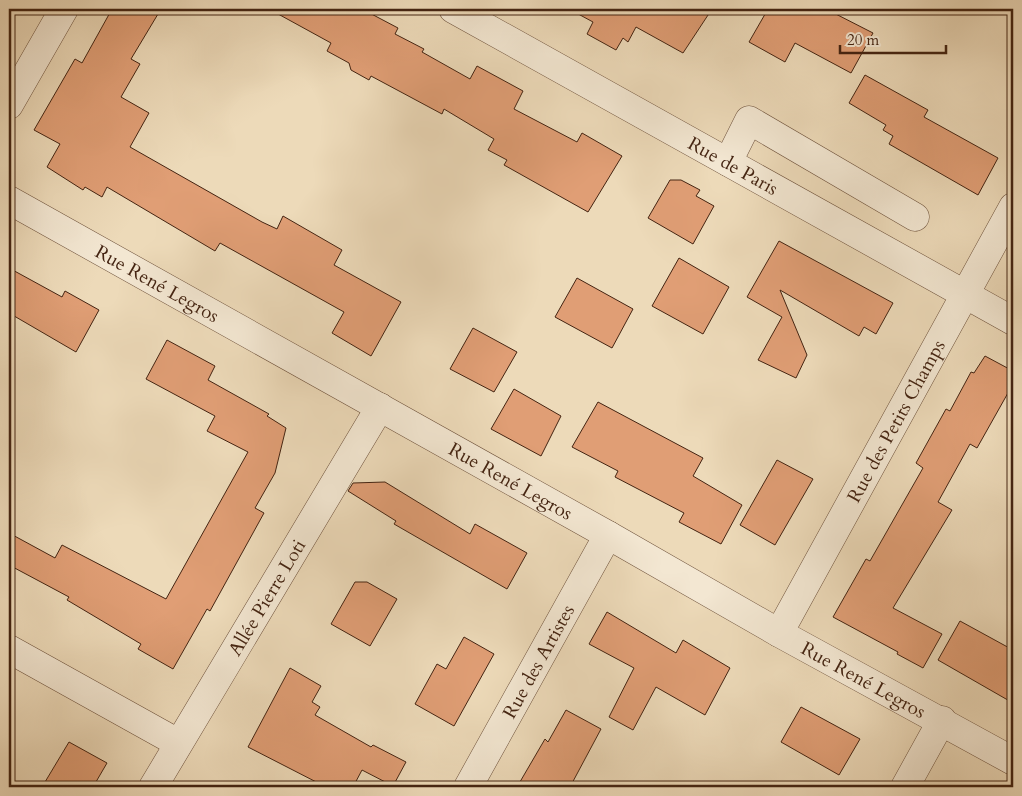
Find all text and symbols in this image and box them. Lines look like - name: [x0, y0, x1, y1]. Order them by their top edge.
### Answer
- scale bar: [840, 22, 946, 54]
- text: 20 m: [847, 30, 879, 50]
- street label: Rue de Paris: [683, 131, 783, 202]
- street label: Rue René Legros: [90, 239, 223, 329]
- street label: Rue des Petits Champs: [841, 335, 952, 507]
- street label: Rue René Legros: [444, 436, 577, 527]
- street label: Allée Pierre Loti: [222, 535, 312, 661]
- street label: Rue des Artistes: [497, 600, 581, 723]
- street label: Rue René Legros: [796, 636, 930, 725]

